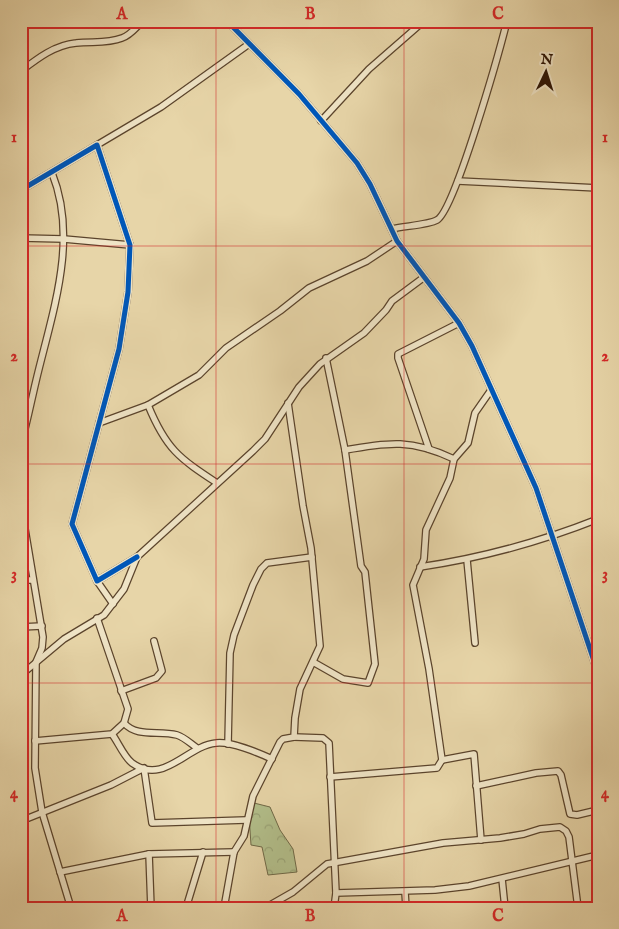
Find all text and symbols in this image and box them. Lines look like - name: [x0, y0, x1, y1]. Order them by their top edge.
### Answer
- text: A: [116, 5, 129, 25]
- text: B: [305, 5, 316, 25]
- text: C: [492, 5, 504, 25]
- north arrow: [522, 48, 572, 98]
- text: N: [539, 51, 554, 69]
- text: 1: [11, 128, 17, 148]
- text: 1: [602, 128, 608, 148]
- text: 2: [10, 347, 18, 367]
- text: 2: [601, 347, 609, 367]
- text: 3: [11, 565, 17, 585]
- text: 3: [602, 565, 608, 585]
- text: 4: [10, 784, 19, 804]
- text: 4: [601, 784, 610, 804]
- text: A: [116, 907, 129, 927]
- text: B: [305, 907, 316, 927]
- text: C: [492, 907, 504, 927]

